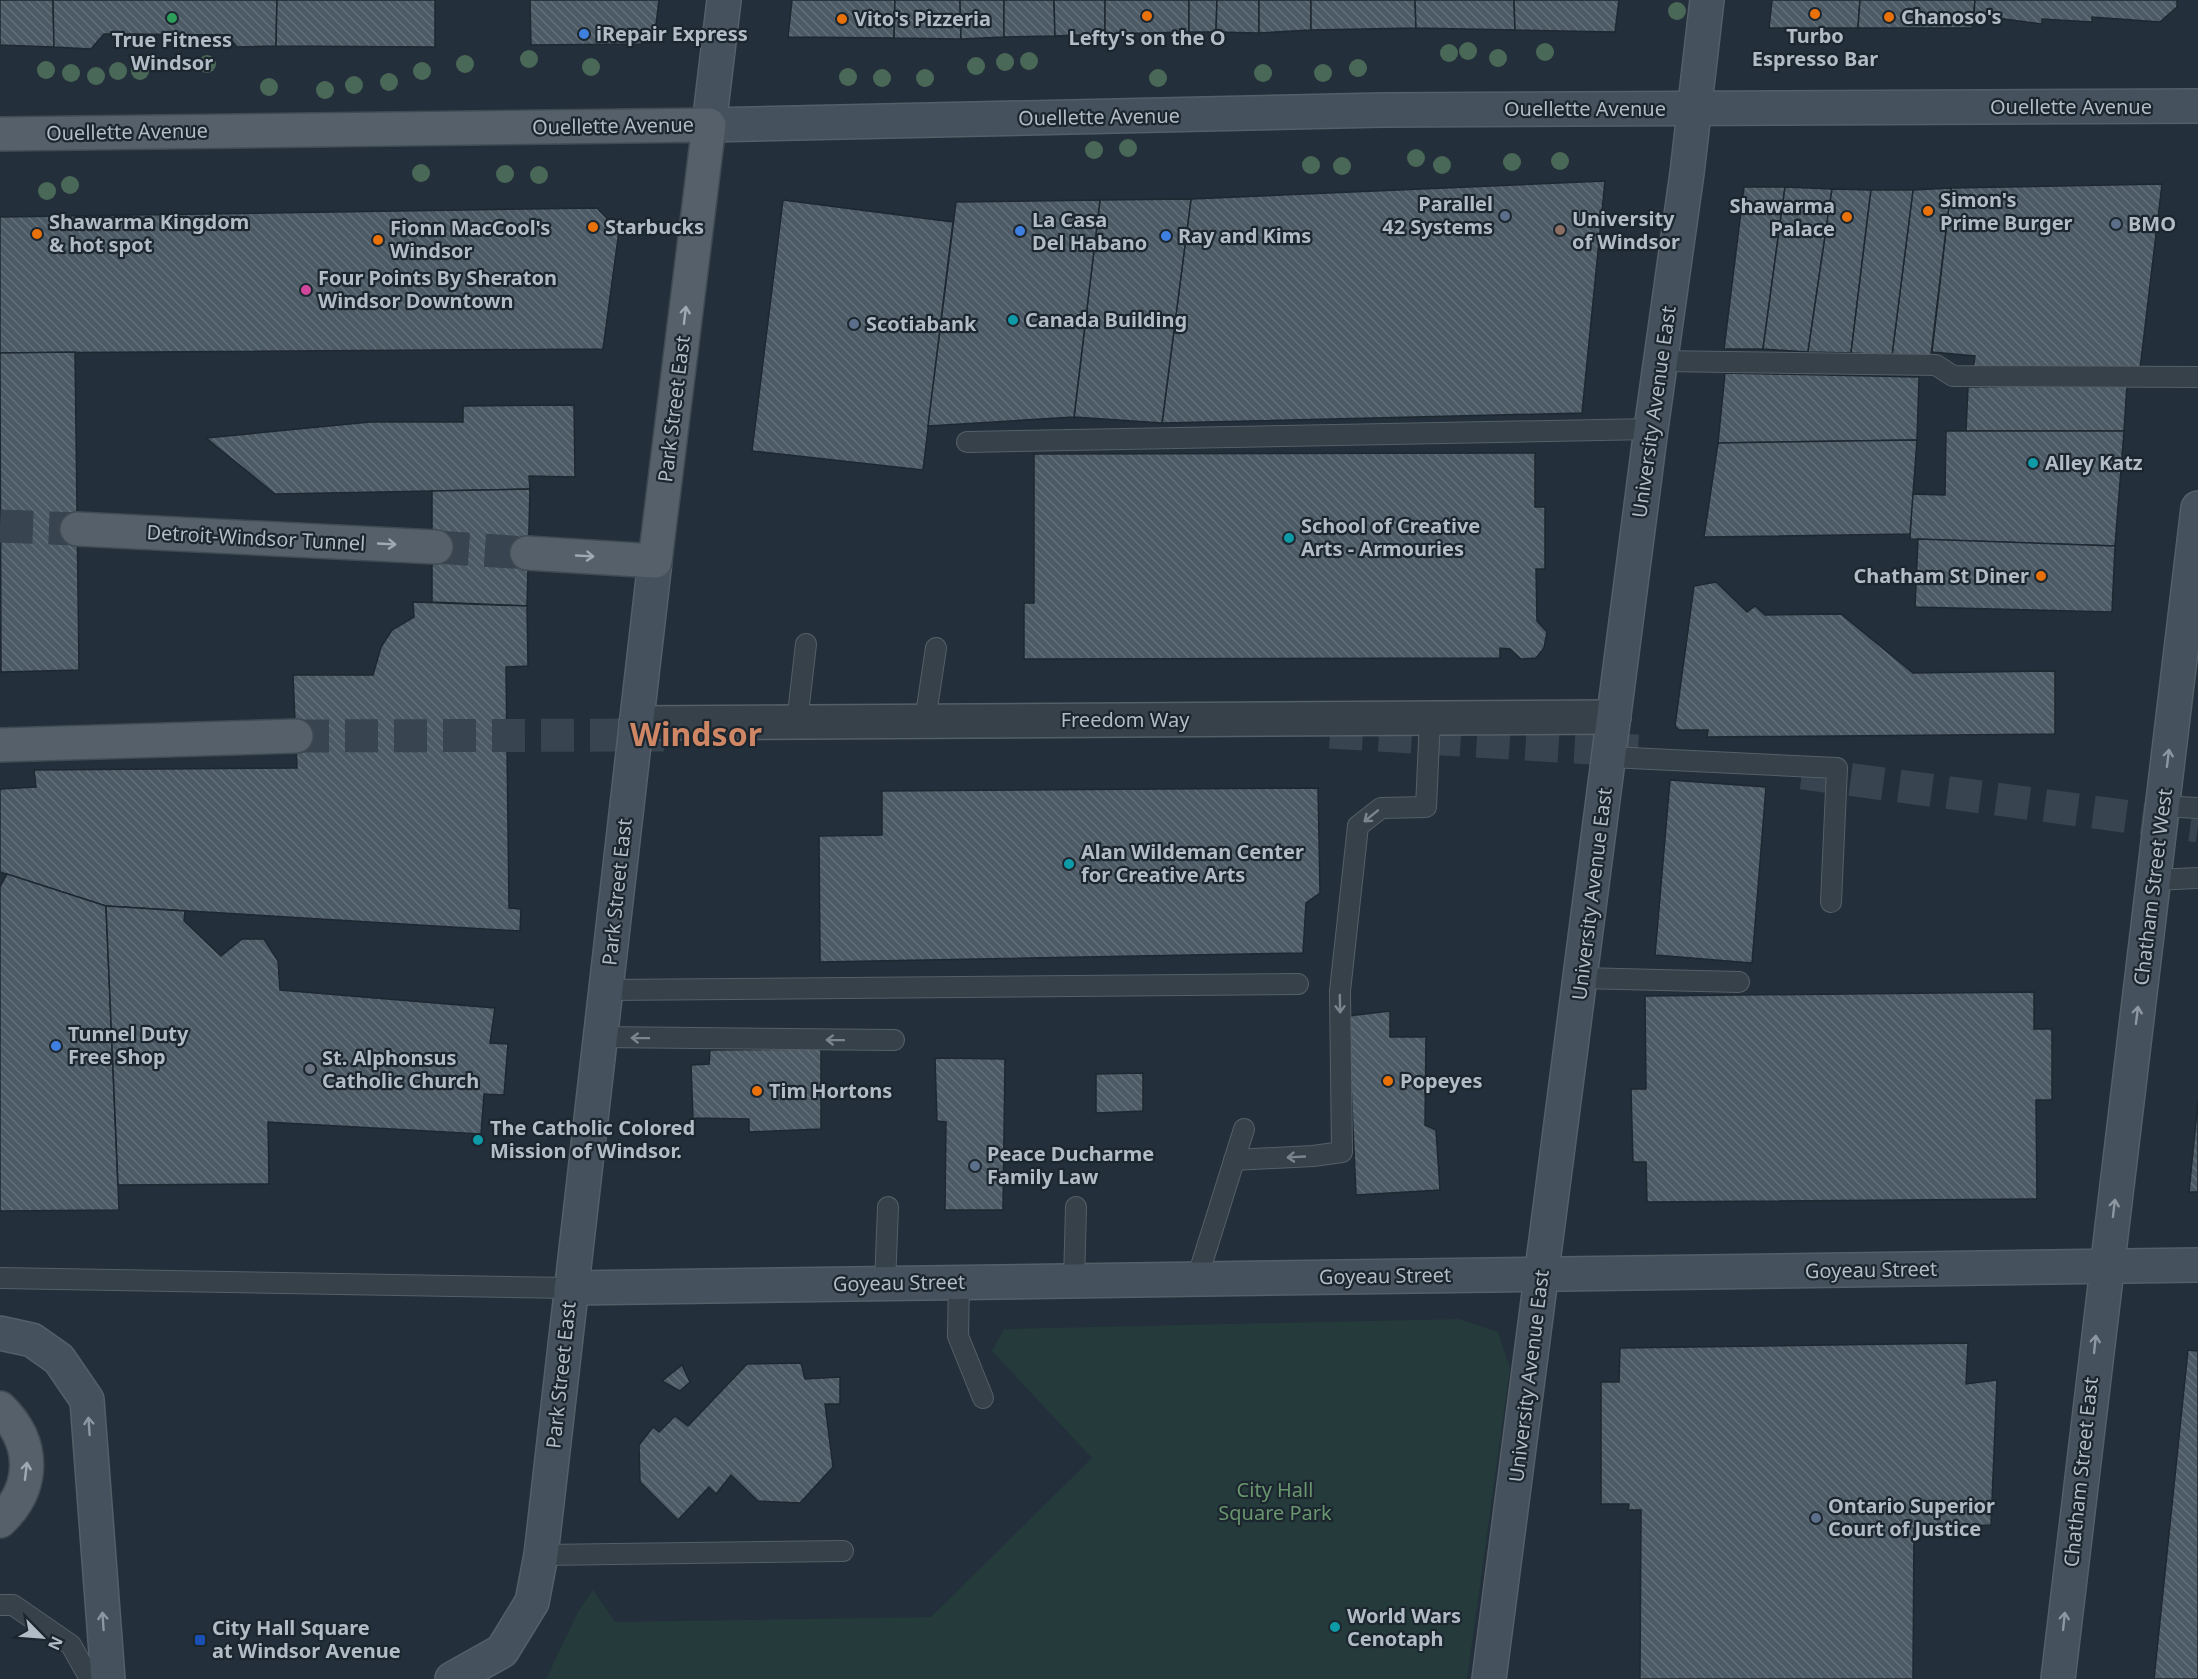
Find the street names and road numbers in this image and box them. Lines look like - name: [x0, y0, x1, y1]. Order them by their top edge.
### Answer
- street label: Ouellette Avenue: [1990, 93, 2152, 120]
- street label: Ouellette Avenue: [1504, 95, 1666, 122]
- street label: Ouellette Avenue: [1018, 102, 1180, 131]
- street label: Ouellette Avenue: [532, 111, 694, 140]
- street label: Ouellette Avenue: [46, 117, 208, 146]
- street label: University Avenue East: [1625, 304, 1682, 520]
- street label: Park Street East: [651, 334, 696, 484]
- street label: Detroit-Windsor Tunnel: [146, 518, 366, 557]
- street label: Freedom Way: [1061, 706, 1190, 733]
- street label: University Avenue East: [1565, 786, 1618, 1002]
- street label: Chatham Street West: [2127, 787, 2178, 987]
- street label: Park Street East: [595, 817, 638, 967]
- street label: Goyeau Street: [1805, 1255, 1937, 1284]
- street label: Goyeau Street: [1319, 1261, 1451, 1290]
- street label: Goyeau Street: [833, 1268, 965, 1297]
- street label: University Avenue East: [1502, 1268, 1555, 1484]
- street label: Park Street East: [539, 1300, 582, 1450]
- street label: Chatham Street East: [2057, 1376, 2104, 1568]

